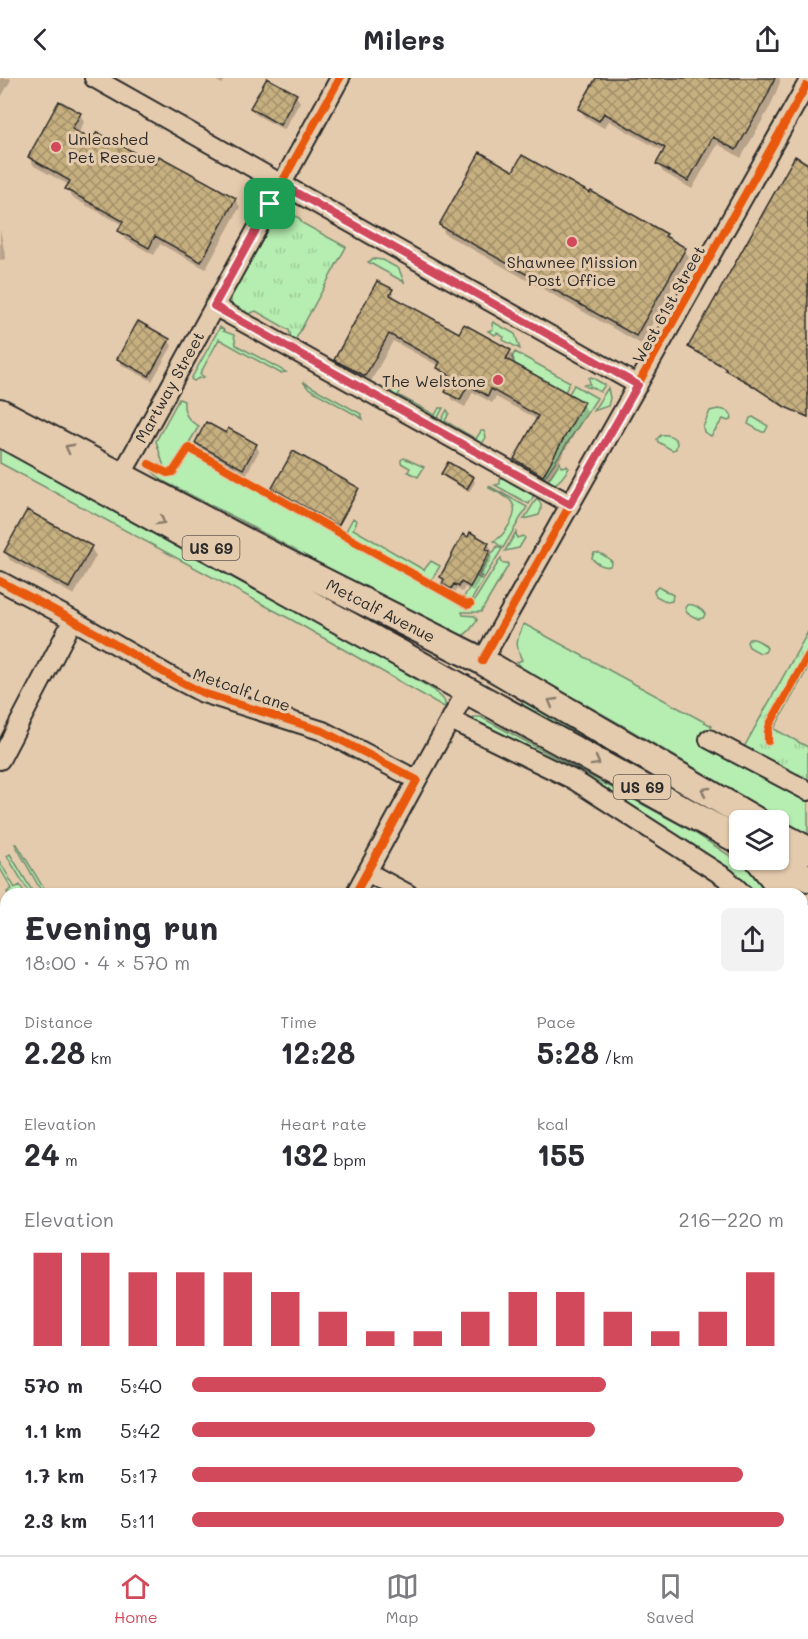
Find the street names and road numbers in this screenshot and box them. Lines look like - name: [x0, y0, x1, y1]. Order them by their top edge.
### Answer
- street label: West 61st Street: [627, 241, 709, 367]
- street label: Martway Street: [130, 327, 208, 447]
- road number: US 69: [182, 536, 240, 560]
- street label: Metcalf Avenue: [323, 573, 439, 647]
- street label: Metcalf Lane: [191, 663, 293, 715]
- road number: US 69: [614, 775, 670, 799]

